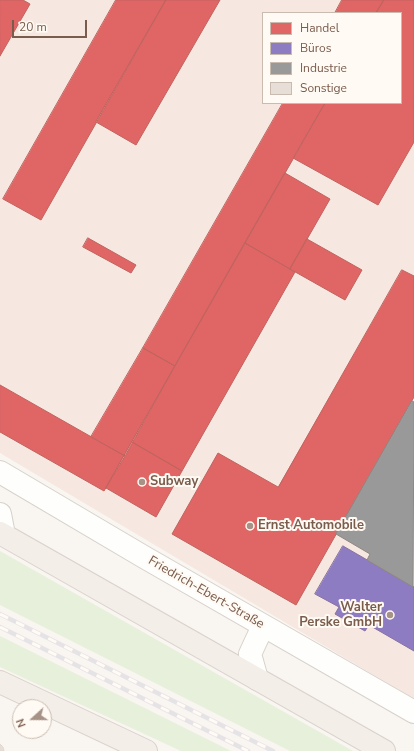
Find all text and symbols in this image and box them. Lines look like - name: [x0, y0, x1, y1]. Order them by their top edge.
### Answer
- scale bar: [14, 12, 89, 38]
- legend: [262, 12, 402, 104]
- text: 20 m: [19, 19, 47, 35]
- text: Handel: [300, 20, 339, 36]
- text: Büros: [300, 40, 332, 56]
- text: Industrie: [300, 60, 347, 76]
- text: Sonstige: [300, 80, 347, 96]
- place label: Subway: [150, 474, 198, 490]
- marker: Subway: [137, 477, 147, 487]
- place label: Ernst Automobile: [258, 518, 364, 534]
- marker: Ernst Automobile: [245, 521, 255, 531]
- street label: Friedrich-Ebert-Straße: [145, 553, 267, 633]
- place label: Walter Perske GmbH: [299, 600, 382, 631]
- marker: Walter Perske GmbH: [385, 610, 395, 620]
- north arrow: [12, 699, 52, 739]
- text: N: [13, 717, 30, 730]

